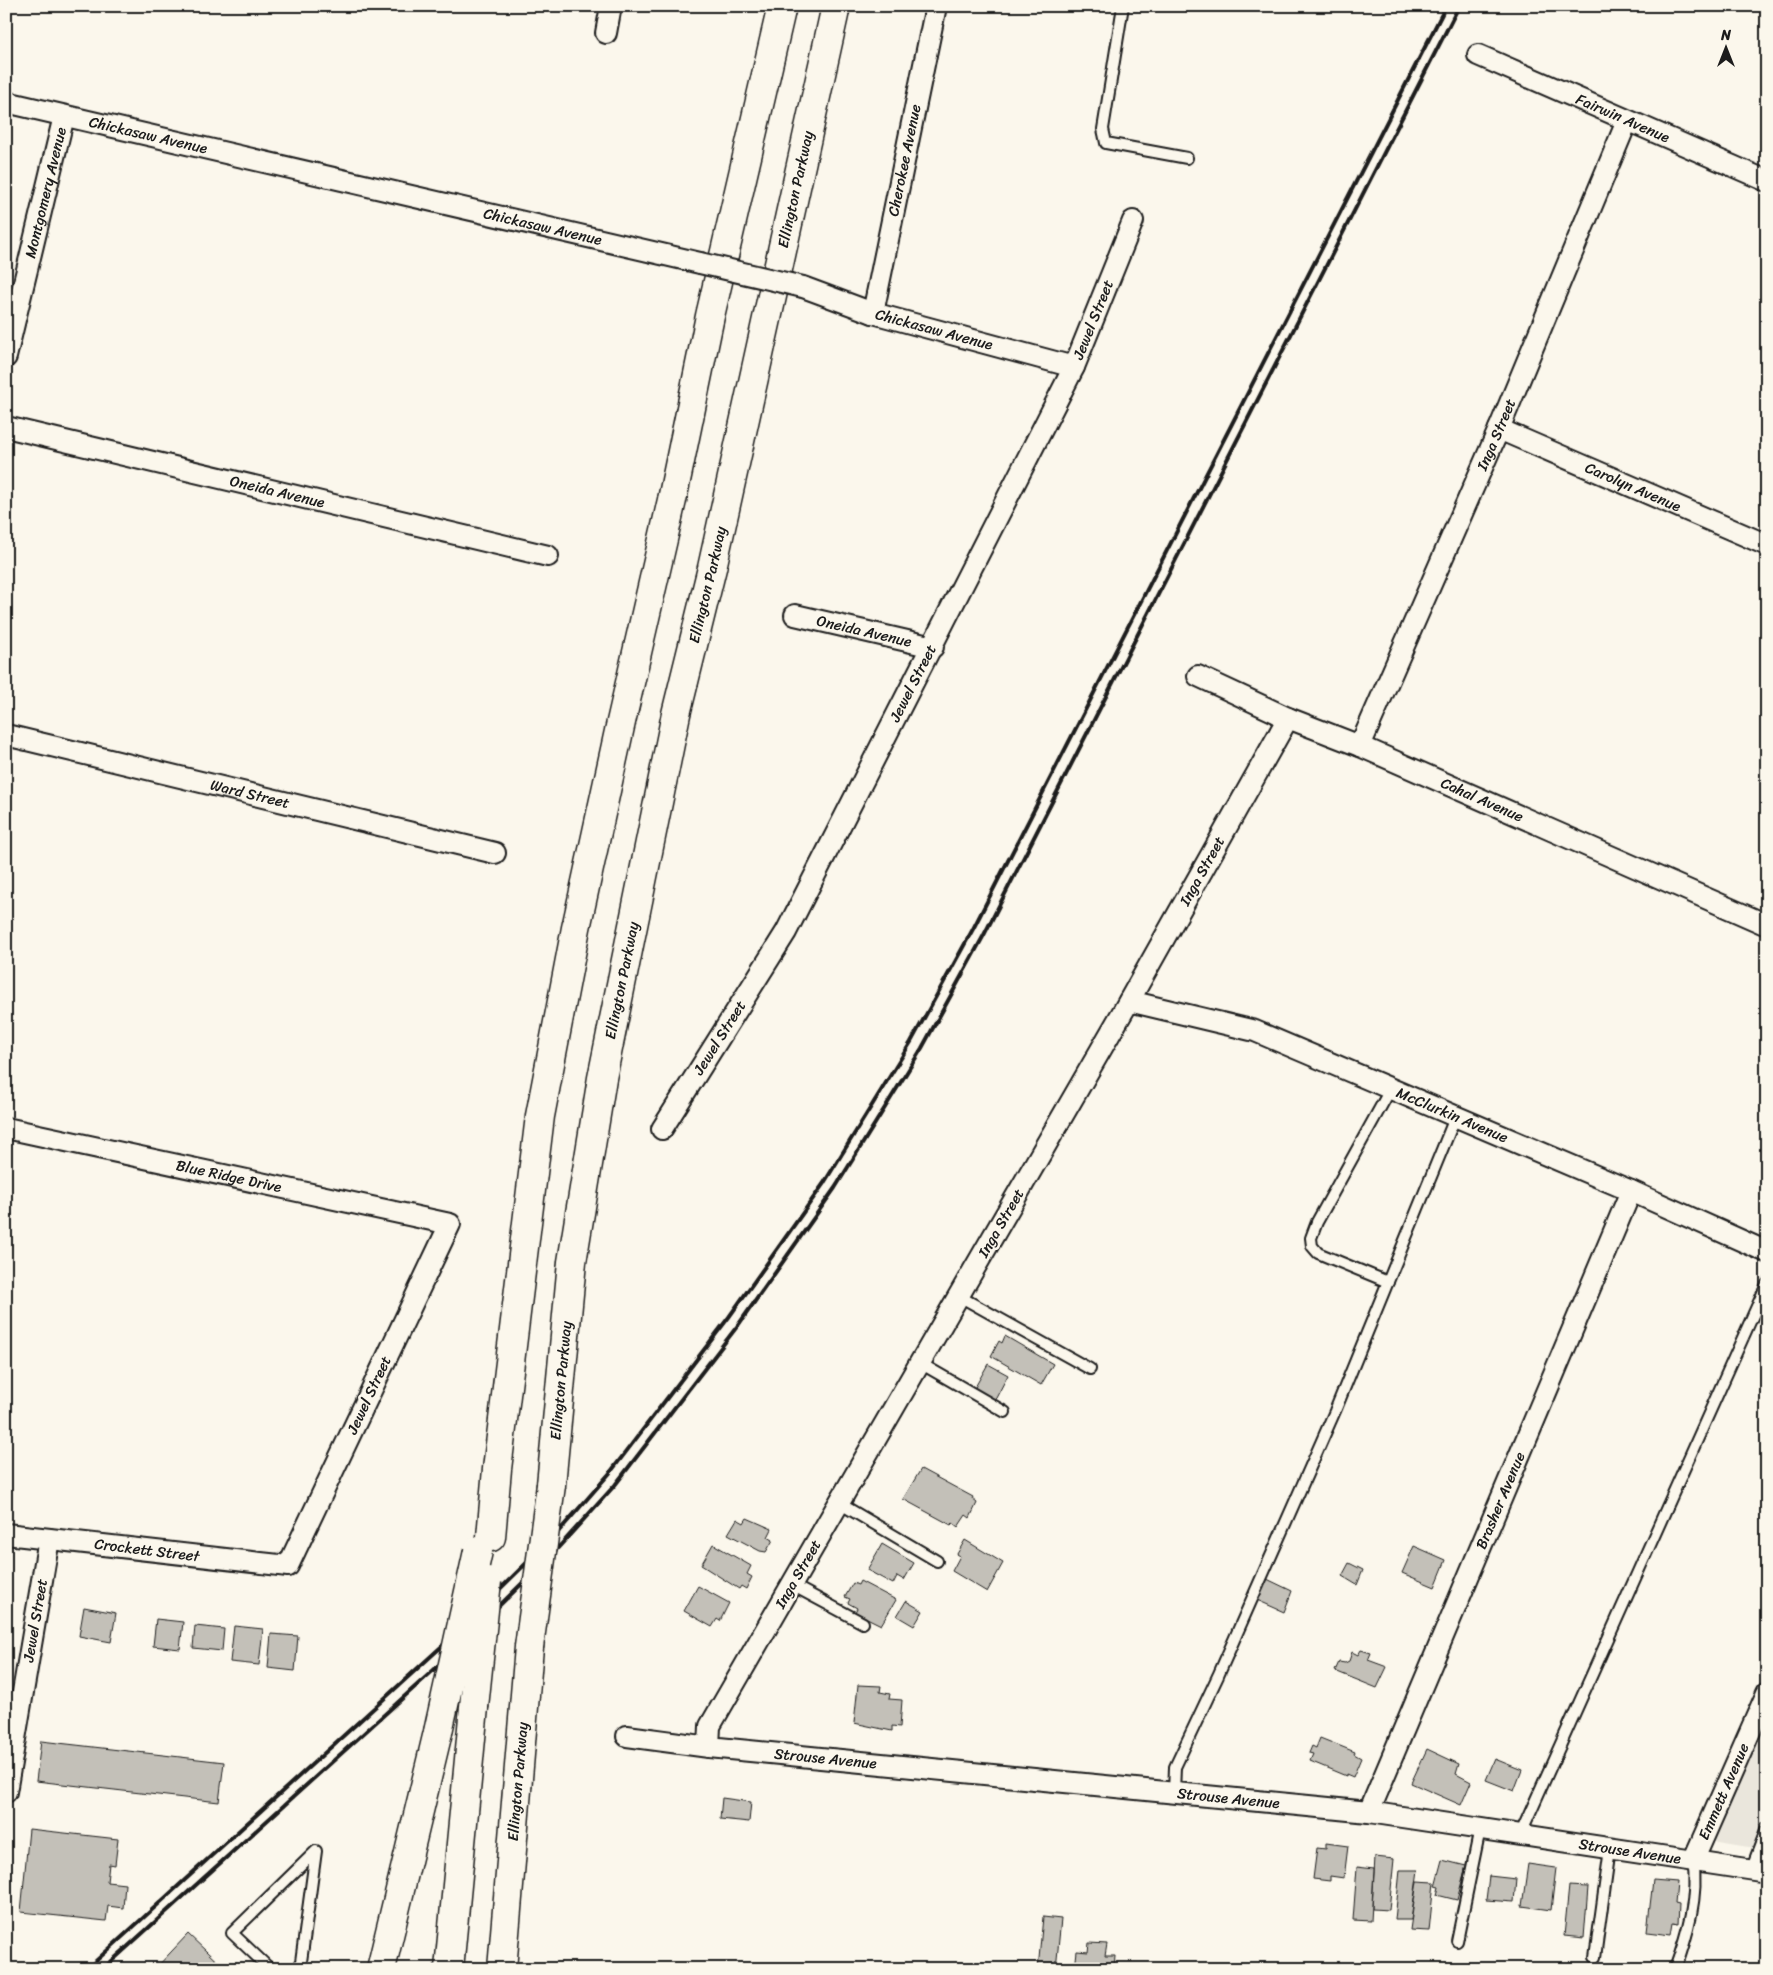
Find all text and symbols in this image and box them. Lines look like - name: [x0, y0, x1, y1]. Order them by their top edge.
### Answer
- north arrow: [1700, 22, 1750, 72]
- text: N: [1720, 23, 1731, 48]
- street label: Fairwin Avenue: [1572, 86, 1674, 150]
- street label: Cherokee Avenue: [880, 101, 929, 219]
- street label: Chickasaw Avenue: [86, 109, 210, 161]
- street label: Montgomery Avenue: [17, 124, 74, 261]
- street label: Ellington Parkway: [770, 128, 821, 250]
- street label: Chickasaw Avenue: [481, 200, 605, 253]
- street label: Jewel Street: [1065, 275, 1121, 364]
- street label: Chickasaw Avenue: [872, 301, 996, 358]
- street label: Inga Street: [1469, 394, 1523, 476]
- street label: Carolyn Avenue: [1581, 455, 1685, 519]
- street label: Oneida Avenue: [227, 468, 328, 515]
- street label: Ellington Parkway: [681, 523, 734, 646]
- street label: Oneida Avenue: [814, 607, 914, 655]
- street label: Jewel Street: [882, 639, 944, 728]
- street label: Cahal Avenue: [1436, 770, 1528, 830]
- street label: Ward Street: [208, 772, 293, 816]
- street label: Inga Street: [1172, 831, 1232, 911]
- street label: Ellington Parkway: [597, 919, 647, 1042]
- street label: Jewel Street: [686, 995, 753, 1081]
- street label: McClurkin Avenue: [1392, 1080, 1513, 1150]
- street label: Blue Ridge Drive: [174, 1152, 284, 1200]
- street label: Inga Street: [970, 1183, 1032, 1263]
- street label: Ellington Parkway: [542, 1320, 579, 1441]
- street label: Jewel Street: [339, 1351, 399, 1440]
- street label: Brasher Avenue: [1468, 1447, 1533, 1553]
- street label: Crockett Street: [93, 1531, 202, 1569]
- street label: Inga Street: [767, 1534, 829, 1614]
- street label: Jewel Street: [15, 1576, 55, 1665]
- street label: Ellington Parkway: [500, 1721, 536, 1842]
- street label: Emmett Avenue: [1691, 1738, 1757, 1844]
- street label: Strouse Avenue: [773, 1740, 878, 1776]
- street label: Strouse Avenue: [1176, 1780, 1281, 1816]
- street label: Strouse Avenue: [1577, 1831, 1683, 1872]

